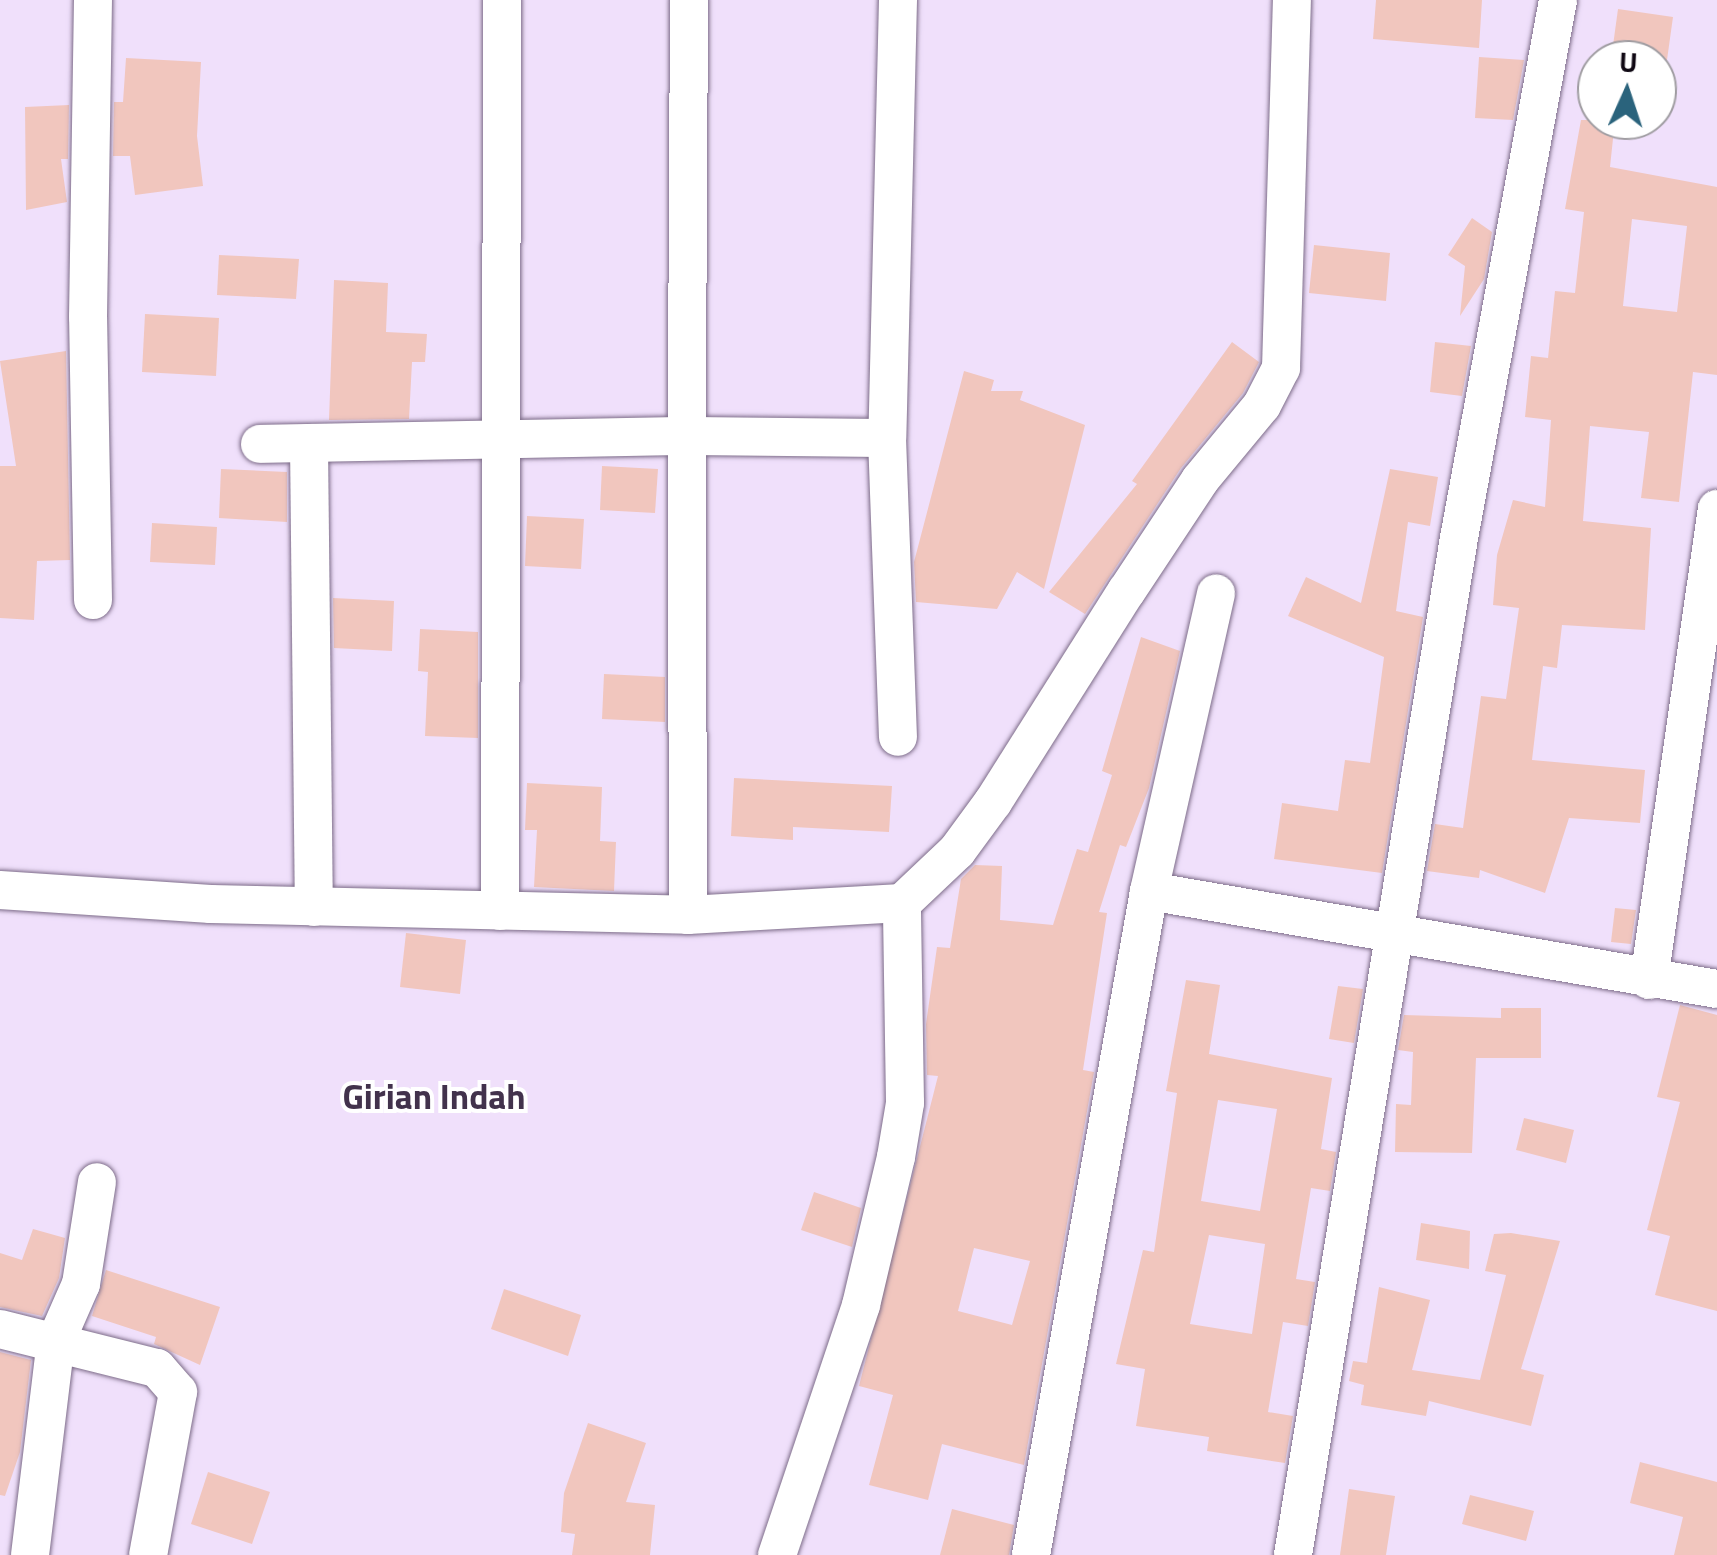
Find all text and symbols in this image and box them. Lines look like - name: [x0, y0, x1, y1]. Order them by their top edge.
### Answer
- north arrow: [1577, 40, 1677, 140]
- text: U: [1618, 40, 1639, 83]
- district label: Girian Indah: [342, 1075, 526, 1117]

